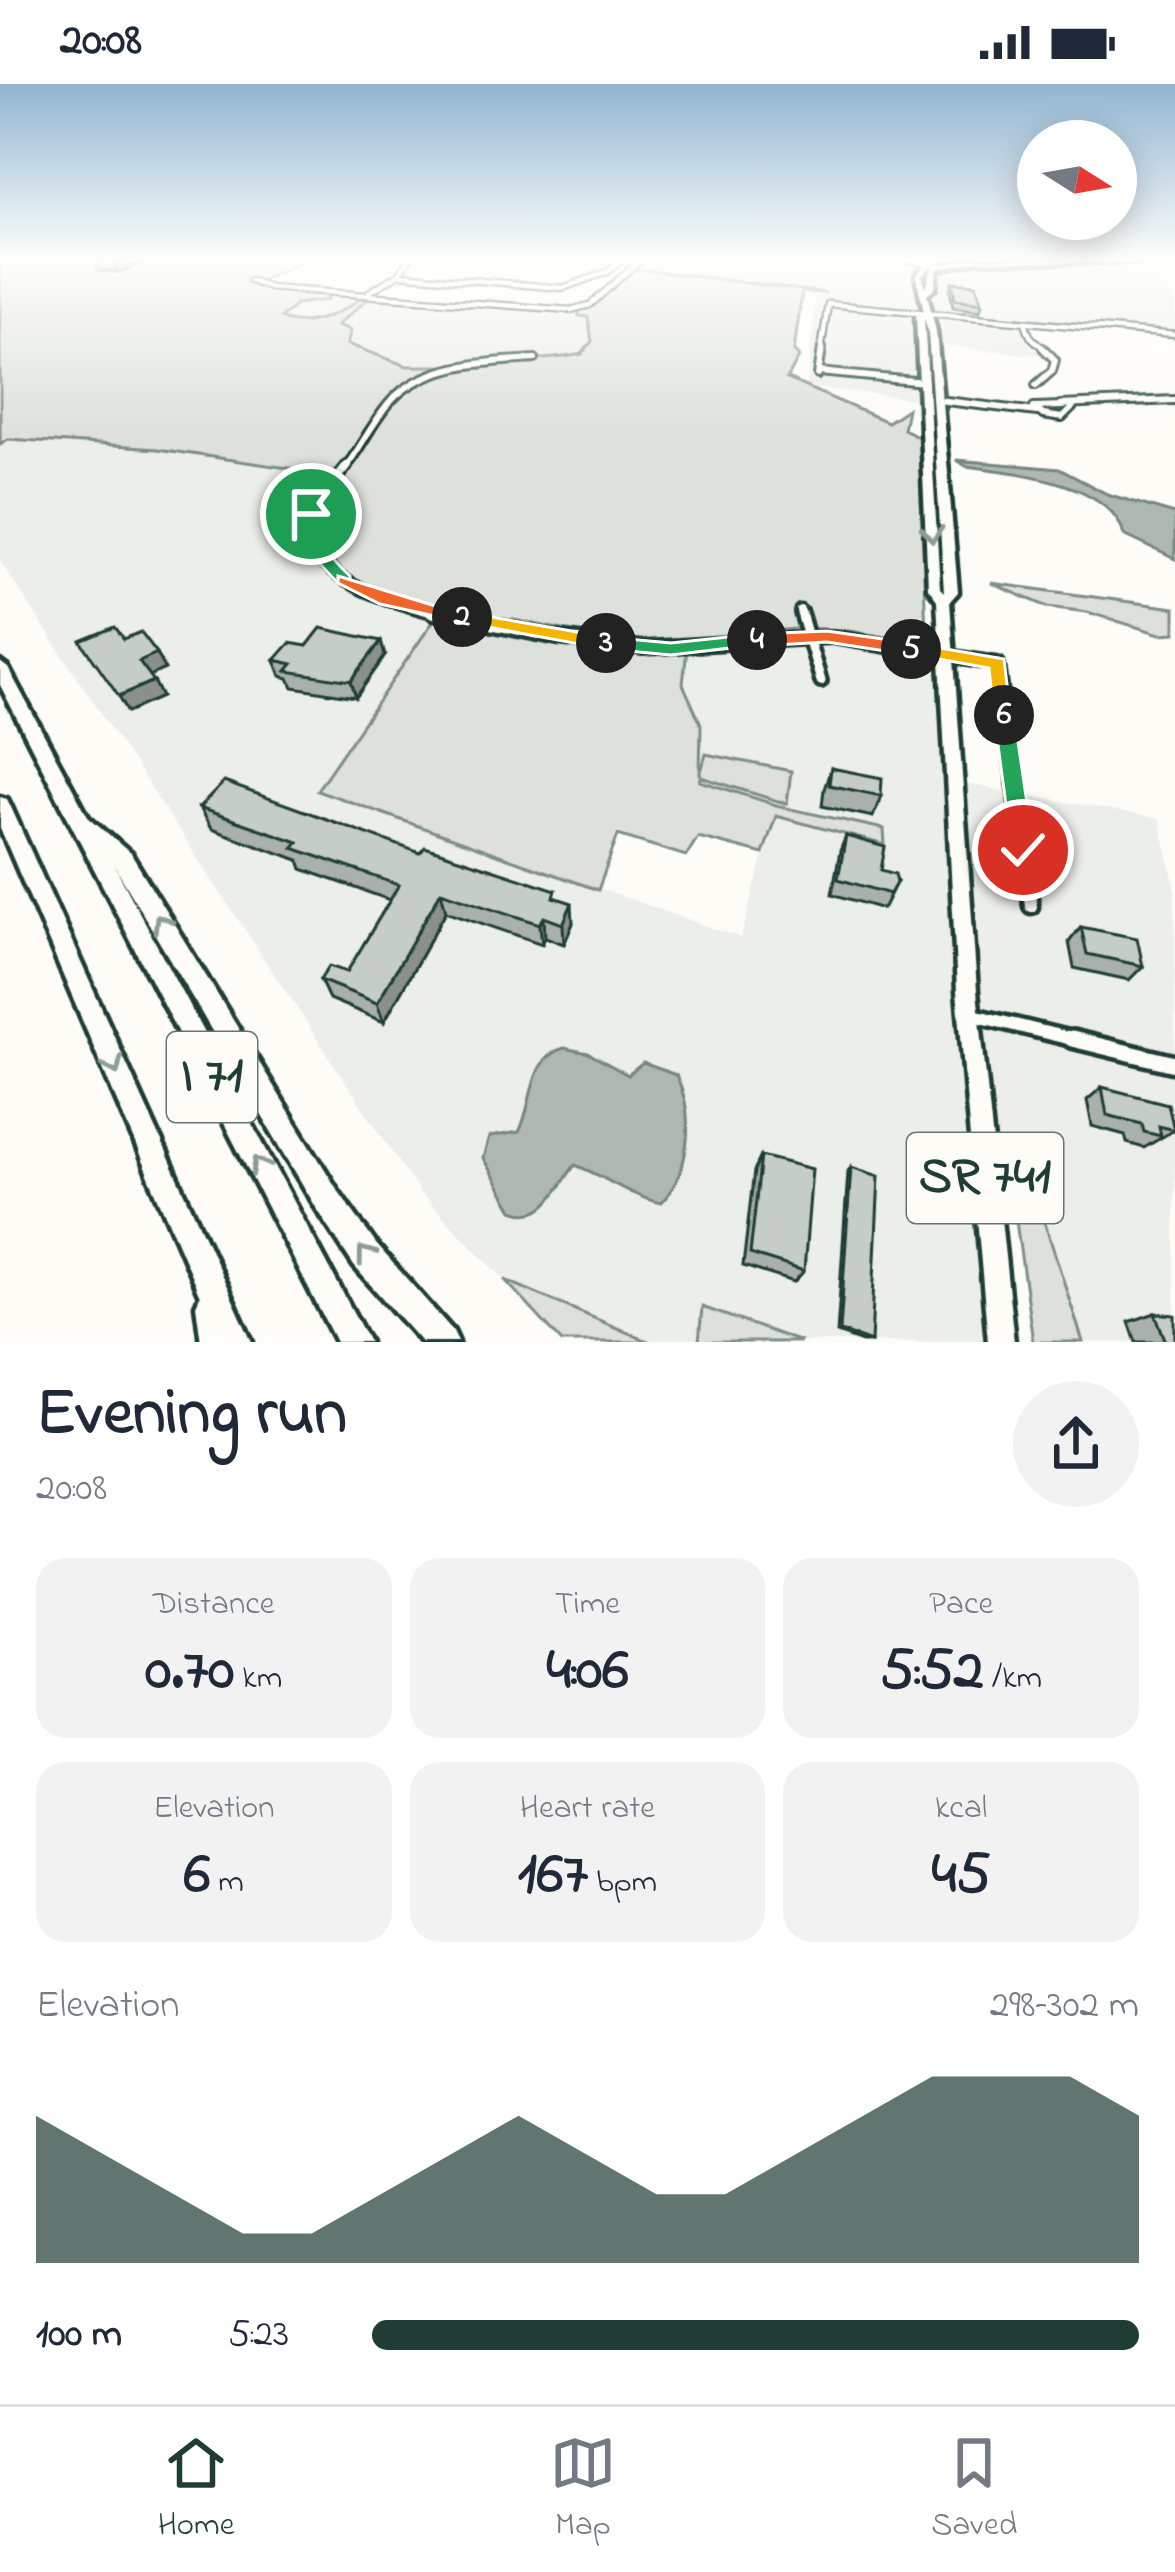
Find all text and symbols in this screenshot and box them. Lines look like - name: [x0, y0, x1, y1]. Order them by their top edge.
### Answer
- text: 20:08: [60, 9, 142, 75]
- north arrow: [1017, 120, 1137, 240]
- map controls: [1017, 120, 1137, 240]
- pin: [260, 463, 362, 565]
- icon: arrive: [278, 481, 344, 547]
- one-way arrow: [919, 525, 945, 544]
- pin: 2: [432, 587, 492, 647]
- text: 2: [454, 593, 470, 641]
- pin: 4: [727, 610, 787, 670]
- pin: 3: [576, 613, 636, 673]
- text: 4: [750, 616, 764, 664]
- text: 3: [599, 619, 613, 667]
- pin: 5: [881, 619, 941, 679]
- text: 5: [902, 625, 920, 673]
- pin: 6: [974, 685, 1034, 745]
- text: 6: [997, 691, 1011, 739]
- pin: [972, 799, 1074, 901]
- icon: check: [990, 817, 1056, 883]
- one-way arrow: [153, 913, 175, 935]
- road number: I 71: [167, 1032, 257, 1122]
- one-way arrow: [100, 1053, 124, 1075]
- road number: SR 741: [907, 1133, 1063, 1223]
- one-way arrow: [250, 1156, 273, 1177]
- one-way arrow: [358, 1245, 380, 1267]
- text: Evening run: [36, 1368, 347, 1464]
- button: share: [1013, 1381, 1139, 1507]
- text: 20:08: [36, 1461, 107, 1518]
- text: Distance: [153, 1581, 275, 1629]
- text: Time: [555, 1581, 620, 1629]
- text: Pace: [929, 1581, 993, 1629]
- text: 0.70: [145, 1629, 234, 1716]
- text: 4:06: [546, 1629, 629, 1716]
- text: 5:52: [880, 1629, 984, 1716]
- text: km: [234, 1655, 282, 1703]
- text: /km: [984, 1655, 1042, 1703]
- text: Elevation: [153, 1785, 275, 1833]
- text: Heart rate: [520, 1785, 655, 1833]
- text: kcal: [935, 1785, 987, 1833]
- text: 6: [184, 1833, 210, 1920]
- text: 167: [518, 1833, 588, 1920]
- text: 45: [932, 1833, 991, 1920]
- text: m: [210, 1859, 244, 1907]
- text: bpm: [588, 1859, 657, 1907]
- text: Elevation: [36, 1978, 179, 2035]
- text: 298–302 m: [990, 1978, 1139, 2035]
- text: 100 m: [36, 2307, 122, 2364]
- text: 5:23: [228, 2307, 289, 2364]
- tab: Home: [158, 2430, 234, 2550]
- tab: Map: [550, 2430, 616, 2550]
- tab: Saved: [931, 2430, 1017, 2550]

